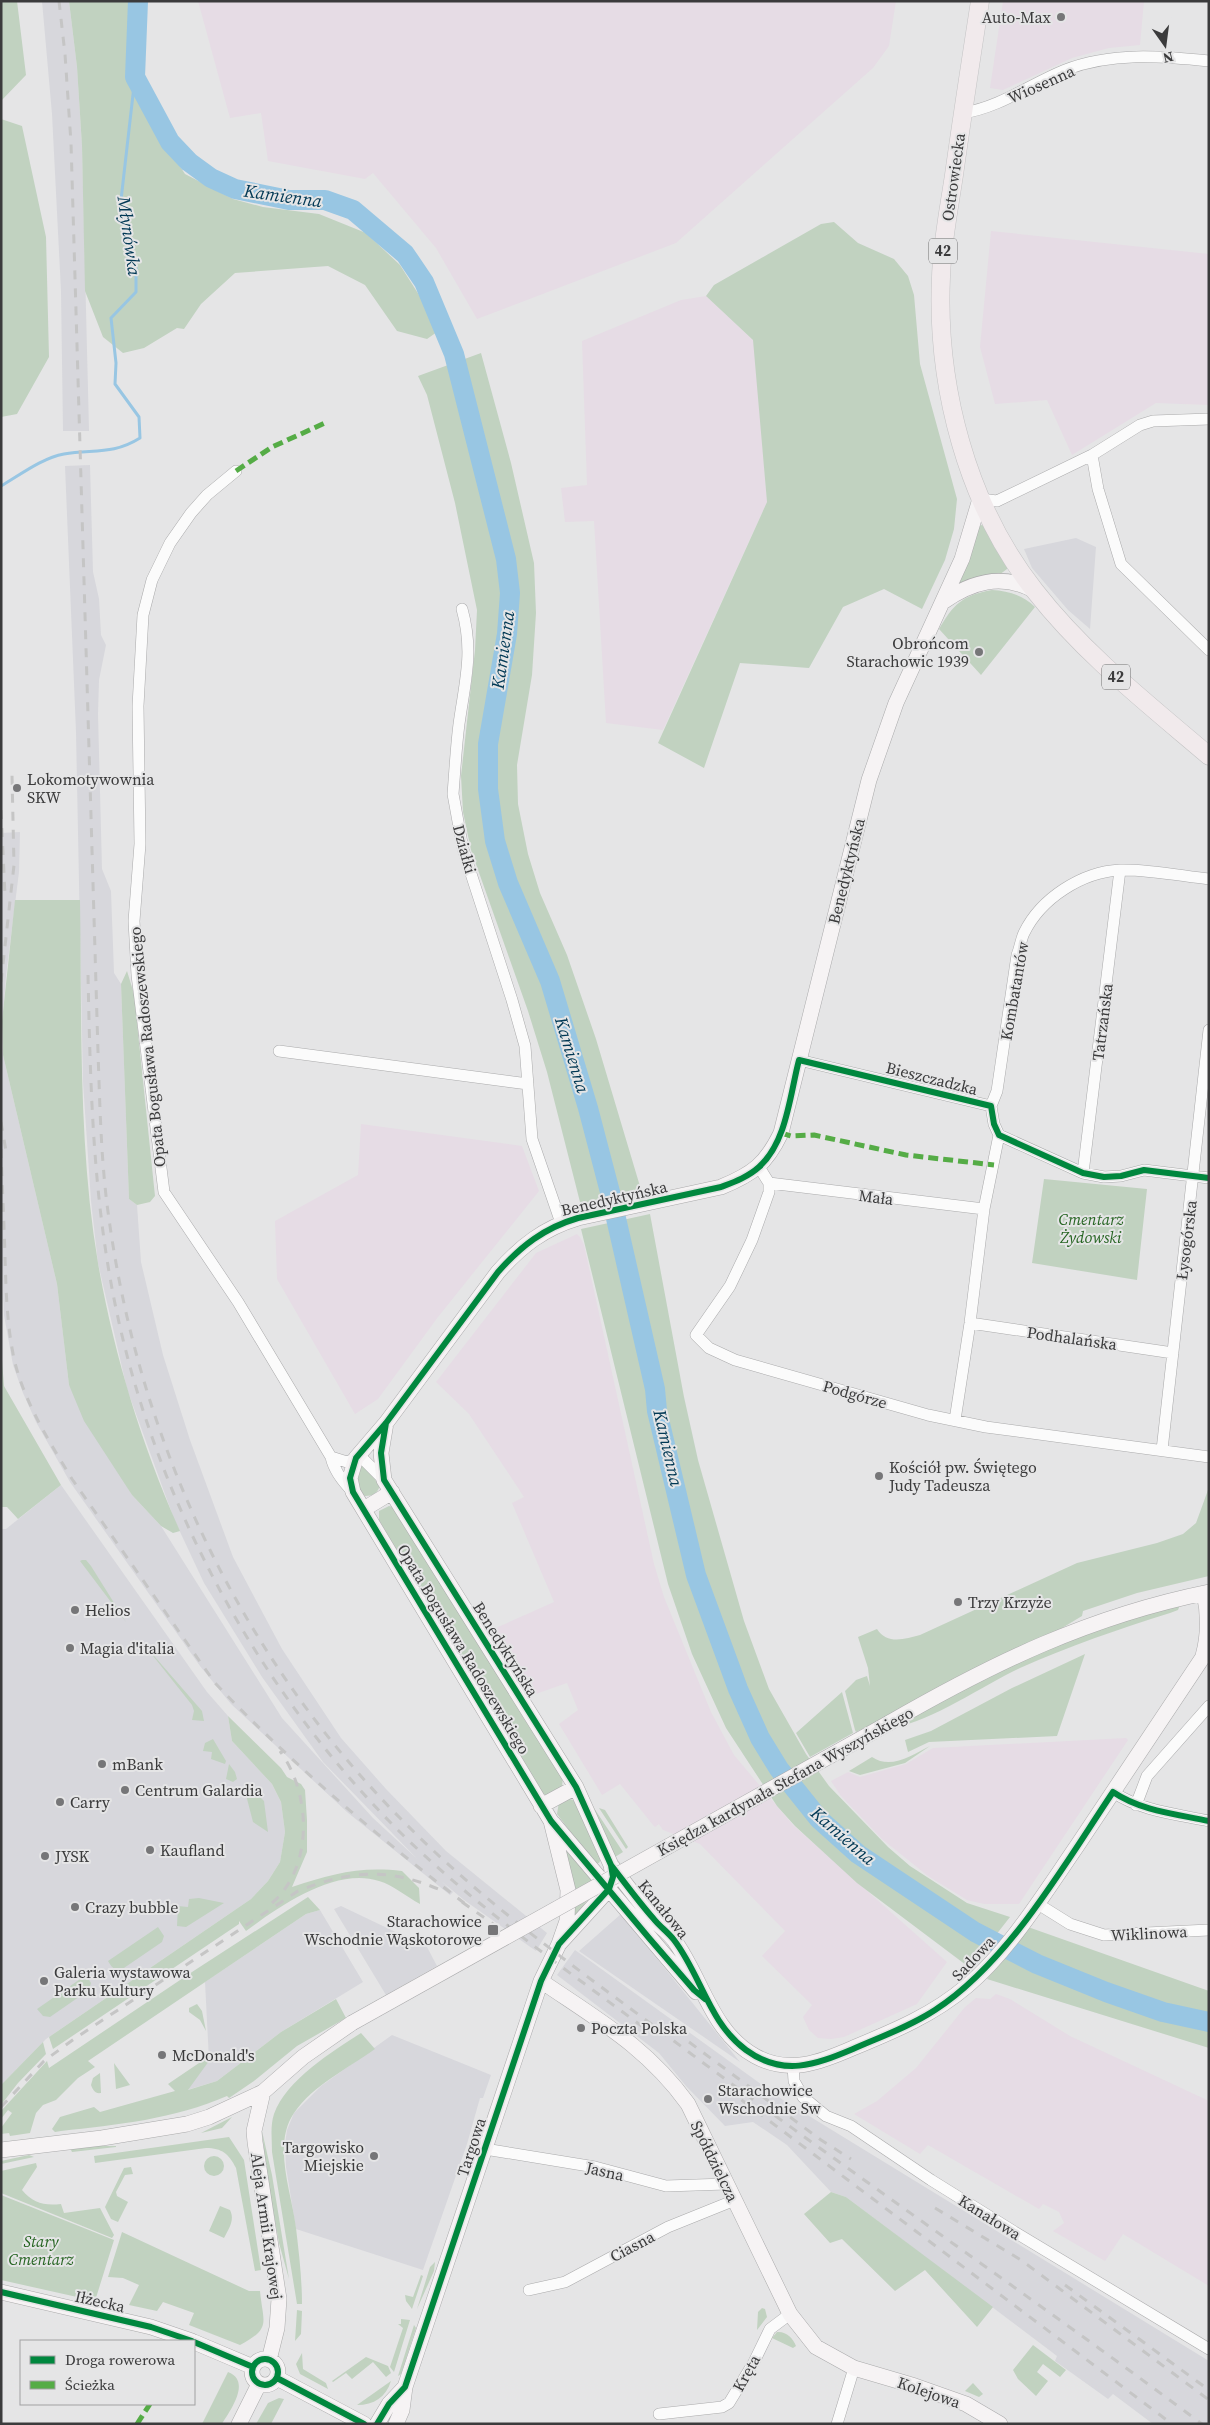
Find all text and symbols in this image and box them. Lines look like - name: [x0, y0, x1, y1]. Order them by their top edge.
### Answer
- place label: Auto-Max: [982, 6, 1052, 28]
- marker: Auto-Max: [1055, 11, 1067, 23]
- north arrow: [1140, 20, 1190, 70]
- text: N: [1161, 47, 1176, 69]
- street label: Wiosenna: [1004, 59, 1079, 109]
- street label: Ostrowiecka: [936, 131, 970, 222]
- water label: Kamienna: [242, 178, 324, 213]
- water label: Młynówka: [111, 194, 148, 278]
- road number: 42: [929, 238, 957, 264]
- water label: Kamienna: [485, 609, 520, 691]
- place label: Obrońcom Starachowic 1939: [846, 632, 969, 672]
- marker: Obrońcom Starachowic 1939: [973, 646, 985, 658]
- road number: 42: [1102, 664, 1130, 690]
- place label: Lokomotywownia SKW: [27, 768, 155, 808]
- marker: Lokomotywownia SKW: [11, 782, 23, 794]
- street label: Benedyktyńska: [822, 815, 870, 926]
- street label: Działki: [448, 822, 482, 876]
- street label: Opata Bogusława Radoszewskiego: [123, 926, 171, 1168]
- street label: Kombatantów: [994, 939, 1034, 1042]
- street label: Tatrzańska: [1086, 981, 1118, 1062]
- water label: Kamienna: [549, 1013, 596, 1097]
- street label: Bieszczadzka: [884, 1056, 981, 1100]
- street label: Benedyktyńska: [559, 1175, 670, 1221]
- street label: Mała: [857, 1184, 896, 1210]
- street label: Łysogórska: [1170, 1198, 1202, 1281]
- park label: Cmentarz Żydowski: [1058, 1208, 1124, 1248]
- street label: Podhalańska: [1026, 1321, 1119, 1355]
- street label: Podgórze: [820, 1374, 890, 1414]
- water label: Kamienna: [647, 1406, 690, 1489]
- place label: Kościół pw. Świętego Judy Tadeusza: [888, 1456, 1037, 1496]
- marker: Kościół pw. Świętego Judy Tadeusza: [873, 1470, 885, 1482]
- street label: Opata Bogusława Radoszewskiego: [392, 1540, 536, 1758]
- place label: Trzy Krzyże: [968, 1591, 1052, 1613]
- marker: Trzy Krzyże: [952, 1596, 964, 1608]
- street label: Benedyktyńska: [468, 1597, 544, 1702]
- place label: Helios: [85, 1599, 131, 1621]
- marker: Helios: [69, 1604, 81, 1616]
- place label: Magia d'italia: [80, 1637, 176, 1659]
- marker: Magia d'italia: [64, 1642, 76, 1654]
- street label: Księdza kardynała Stefana Wyszyńskiego: [653, 1701, 917, 1861]
- place label: mBank: [112, 1753, 163, 1775]
- marker: mBank: [96, 1758, 108, 1770]
- place label: Centrum Galardia: [135, 1779, 263, 1801]
- marker: Centrum Galardia: [119, 1784, 131, 1796]
- place label: Carry: [70, 1791, 111, 1813]
- marker: Carry: [54, 1796, 66, 1808]
- water label: Kamienna: [805, 1800, 882, 1871]
- place label: Kaufland: [160, 1839, 224, 1861]
- marker: Kaufland: [144, 1844, 156, 1856]
- place label: JYSK: [54, 1845, 90, 1867]
- marker: JYSK: [39, 1850, 51, 1862]
- street label: Kanałowa: [633, 1875, 695, 1944]
- place label: Crazy bubble: [85, 1896, 179, 1918]
- marker: Crazy bubble: [69, 1901, 81, 1913]
- place label: Starachowice Wschodnie Wąskotorowe: [304, 1910, 482, 1950]
- street label: Wiklinowa: [1110, 1920, 1189, 1946]
- marker: Starachowice Wschodnie Wąskotorowe: [486, 1923, 500, 1937]
- street label: Sadowa: [946, 1930, 1000, 1985]
- place label: Galeria wystawowa Parku Kultury: [54, 1961, 191, 2001]
- marker: Galeria wystawowa Parku Kultury: [38, 1975, 50, 1987]
- place label: Poczta Polska: [591, 2017, 688, 2039]
- marker: Poczta Polska: [575, 2022, 587, 2034]
- place label: McDonald's: [172, 2044, 255, 2066]
- marker: McDonald's: [156, 2049, 168, 2061]
- place label: Starachowice Wschodnie Sw: [718, 2079, 822, 2119]
- marker: Starachowice Wschodnie Sw: [702, 2093, 714, 2105]
- street label: Targowa: [451, 2114, 491, 2179]
- street label: Spółdzielcza: [686, 2117, 745, 2206]
- place label: Targowisko Miejskie: [282, 2136, 364, 2176]
- marker: Targowisko Miejskie: [368, 2150, 380, 2162]
- street label: Aleja Armii Krajowej: [246, 2151, 288, 2301]
- street label: Jasna: [583, 2156, 627, 2186]
- street label: Kanałowa: [954, 2189, 1026, 2245]
- street label: Ciasna: [606, 2225, 659, 2267]
- park label: Stary Cmentarz: [8, 2230, 74, 2270]
- street label: Iłżecka: [73, 2285, 128, 2318]
- legend: [20, 2340, 195, 2405]
- text: Droga rowerowa: [65, 2349, 176, 2370]
- street label: Kręta: [727, 2350, 765, 2395]
- street label: Kolejowa: [895, 2371, 964, 2413]
- text: Ścieżka: [65, 2374, 115, 2395]

